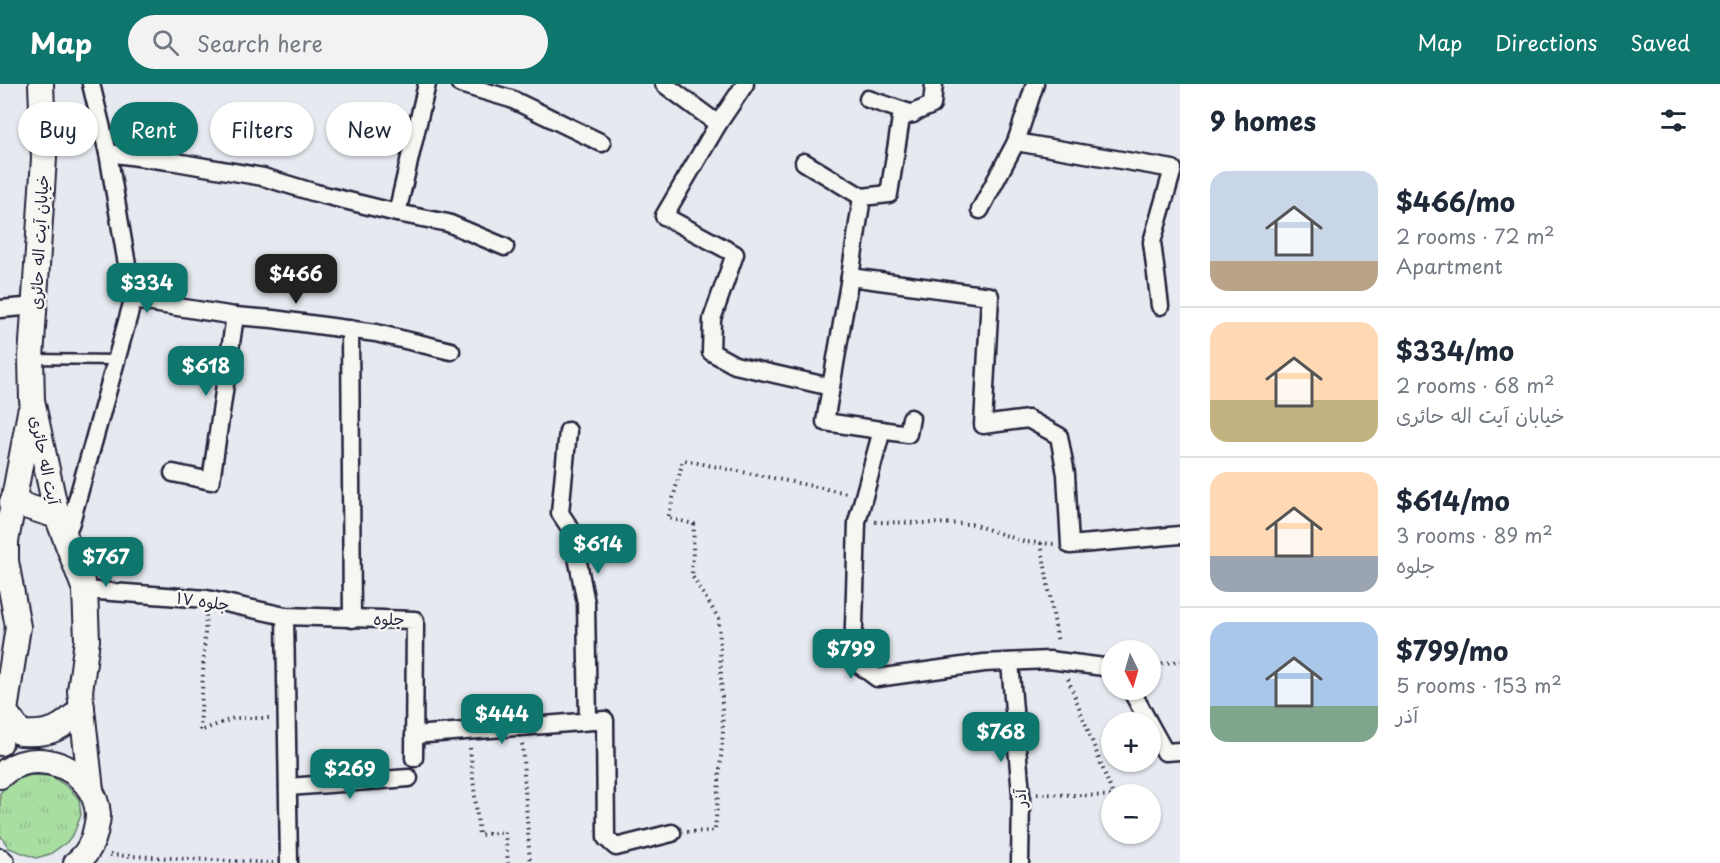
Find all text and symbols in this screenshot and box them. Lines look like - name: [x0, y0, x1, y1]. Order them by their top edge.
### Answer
- search box: [128, 15, 548, 69]
- text: Map: [30, 21, 92, 64]
- icon: search: [149, 26, 182, 59]
- text: Search here: [197, 26, 323, 59]
- text: Map: [1417, 26, 1462, 58]
- text: Directions: [1495, 26, 1597, 58]
- text: Saved: [1630, 26, 1690, 58]
- text: 9 homes: [1210, 101, 1316, 140]
- chip: Buy: [18, 102, 98, 156]
- chip: Rent: [110, 102, 198, 156]
- chip: Filters: [210, 102, 314, 156]
- chip: New: [326, 102, 412, 156]
- icon: filters: [1657, 104, 1690, 137]
- street label: خیابان آیت اله حائری: [22, 174, 54, 310]
- text: $466/mo: [1396, 182, 1515, 221]
- icon: home: [1258, 195, 1330, 267]
- text: 2 rooms · 72 m²: [1396, 221, 1555, 251]
- text: Apartment: [1396, 251, 1503, 281]
- pin: $466: [260, 254, 332, 305]
- text: $466: [269, 258, 323, 288]
- pin: $334: [111, 263, 183, 314]
- text: $334: [121, 267, 173, 297]
- text: $334/mo: [1396, 331, 1514, 370]
- pin: $618: [170, 346, 242, 397]
- icon: home: [1258, 346, 1330, 418]
- text: $618: [182, 350, 230, 380]
- text: 2 rooms · 68 m²: [1396, 370, 1555, 400]
- text: خیابان آیت اله حائری: [1396, 400, 1565, 430]
- street label: آیت اله حائری: [25, 413, 67, 507]
- text: $614/mo: [1396, 481, 1510, 520]
- icon: home: [1258, 496, 1330, 568]
- text: 3 rooms · 89 m²: [1396, 520, 1553, 550]
- pin: $614: [562, 524, 634, 575]
- text: $614: [573, 528, 623, 558]
- pin: $767: [70, 537, 142, 588]
- text: $767: [82, 541, 130, 571]
- text: جلوه: [1396, 550, 1435, 580]
- street label: جلوه ۱۷: [175, 584, 231, 616]
- street label: جلوه: [373, 606, 405, 630]
- pin: $799: [815, 629, 887, 680]
- text: $799/mo: [1396, 631, 1508, 670]
- text: $799: [827, 633, 875, 663]
- north arrow: [1101, 640, 1161, 700]
- map controls: [1101, 640, 1161, 844]
- icon: home: [1258, 646, 1330, 718]
- text: 5 rooms · 153 m²: [1396, 670, 1562, 700]
- pin: $444: [466, 694, 538, 745]
- text: $444: [475, 698, 529, 728]
- text: آذر: [1396, 700, 1418, 730]
- pin: $768: [965, 712, 1037, 763]
- button: +: [1101, 712, 1161, 772]
- text: $768: [976, 716, 1026, 746]
- pin: $269: [314, 749, 386, 800]
- text: $269: [324, 753, 376, 783]
- button: −: [1101, 784, 1161, 844]
- street label: آذر: [1007, 788, 1031, 809]

